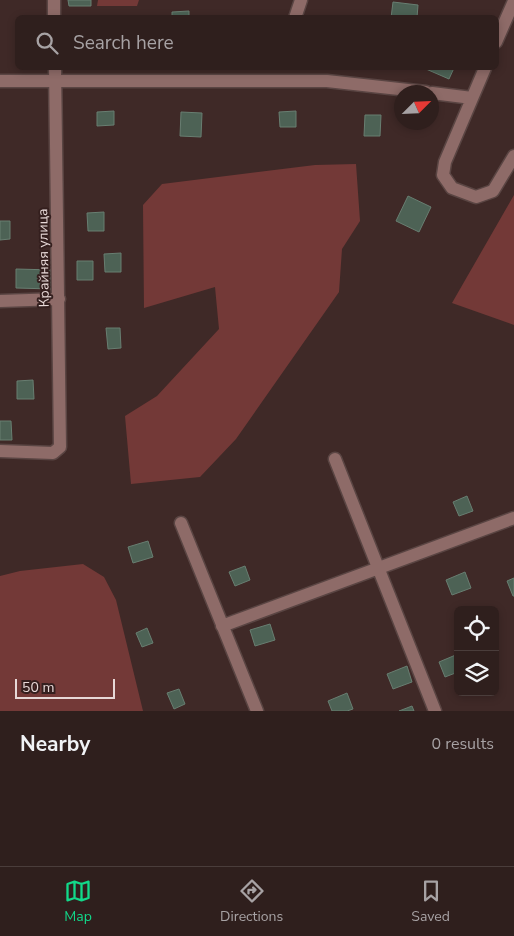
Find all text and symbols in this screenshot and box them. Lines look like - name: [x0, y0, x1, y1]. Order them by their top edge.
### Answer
- search box: [15, 15, 499, 70]
- icon: search: [33, 29, 61, 57]
- text: Search here: [73, 30, 174, 56]
- north arrow: [394, 85, 439, 130]
- street label: Крайняя улица: [33, 208, 54, 308]
- map controls: [454, 606, 499, 696]
- button: locate: [454, 606, 499, 651]
- button: layers: [454, 651, 499, 696]
- scale bar: [15, 676, 115, 699]
- text: 50 m: [22, 678, 54, 697]
- text: Nearby: [20, 730, 90, 758]
- text: 0 results: [432, 733, 494, 755]
- tab: Map: [64, 877, 92, 926]
- tab: Directions: [220, 877, 283, 926]
- tab: Saved: [411, 877, 450, 926]

